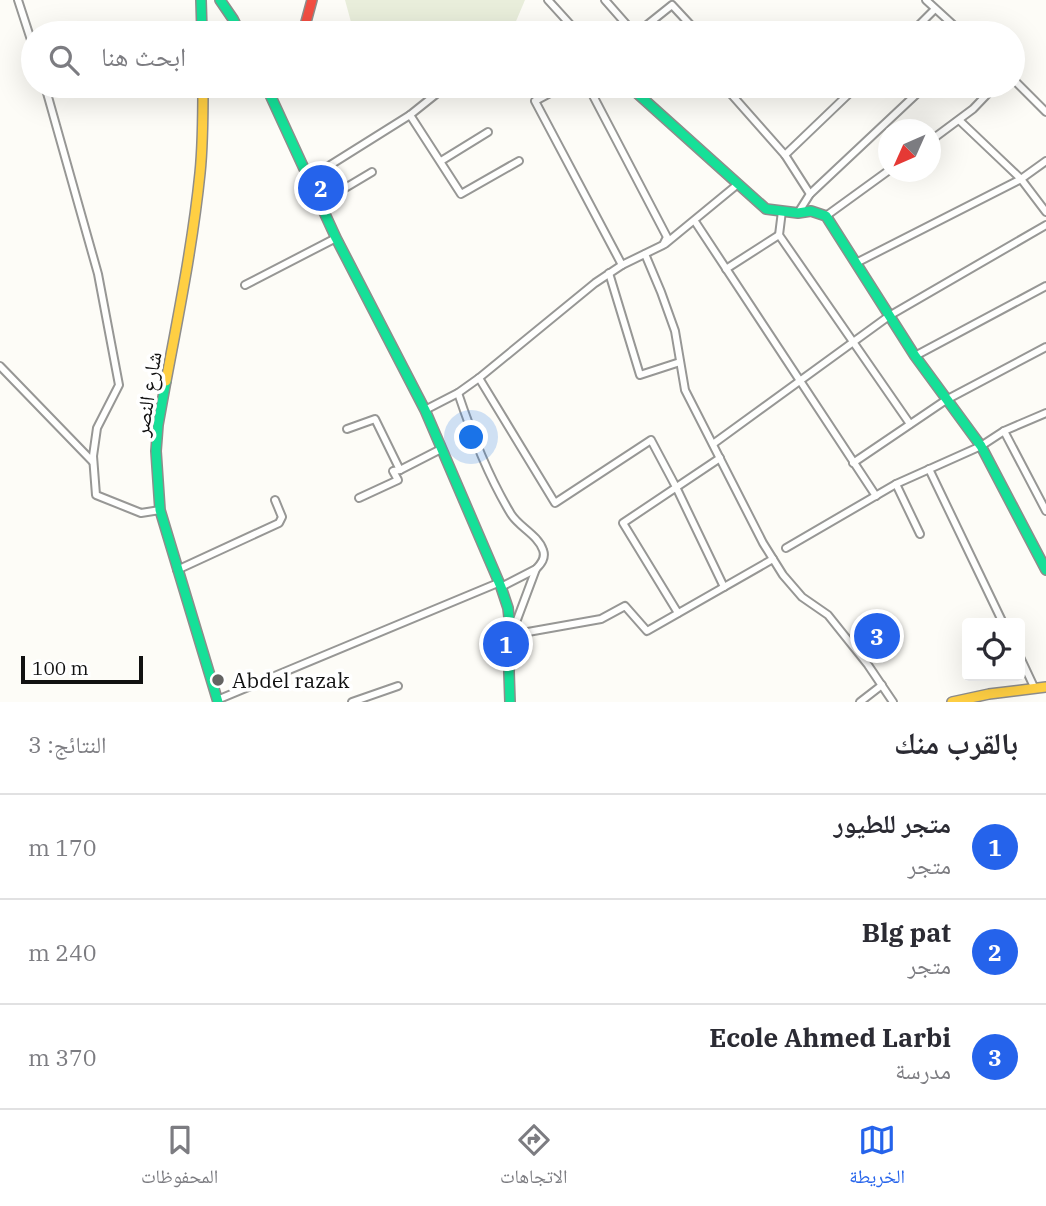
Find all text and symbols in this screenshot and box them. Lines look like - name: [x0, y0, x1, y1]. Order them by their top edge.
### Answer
- search box: [21, 21, 1025, 98]
- text: ابحث هنا: [101, 39, 186, 73]
- icon: search: [45, 41, 83, 79]
- north arrow: [878, 119, 941, 182]
- pin: 2: [298, 162, 344, 214]
- street label: شارع النصر: [126, 350, 167, 439]
- your location: [454, 420, 488, 454]
- pin: 3: [854, 610, 900, 662]
- pin: 1: [483, 618, 529, 670]
- map controls: [962, 618, 1025, 681]
- button: locate: [962, 618, 1025, 681]
- scale bar: [21, 653, 144, 685]
- text: 100 m: [32, 656, 89, 680]
- place label: Abdel razak: [232, 666, 350, 694]
- marker: Abdel razak: [210, 672, 226, 688]
- text: بالقرب منك: [894, 723, 1018, 762]
- text: النتائج: 3: [28, 729, 107, 759]
- text: متجر للطيور: [834, 806, 951, 840]
- text: 170 m: [28, 832, 97, 862]
- text: 1: [988, 832, 1002, 862]
- text: متجر: [908, 850, 951, 880]
- text: Blg pat: [862, 915, 951, 949]
- text: 240 m: [28, 937, 97, 967]
- text: 2: [988, 937, 1002, 967]
- text: متجر: [908, 950, 951, 980]
- text: Ecole Ahmed Larbi: [709, 1020, 951, 1054]
- text: 370 m: [28, 1042, 97, 1072]
- text: 3: [988, 1042, 1002, 1072]
- text: مدرسة: [895, 1055, 951, 1085]
- tab: المحفوظات: [141, 1121, 218, 1195]
- tab: الاتجاهات: [500, 1121, 567, 1195]
- tab: الخريطة: [849, 1121, 905, 1195]

